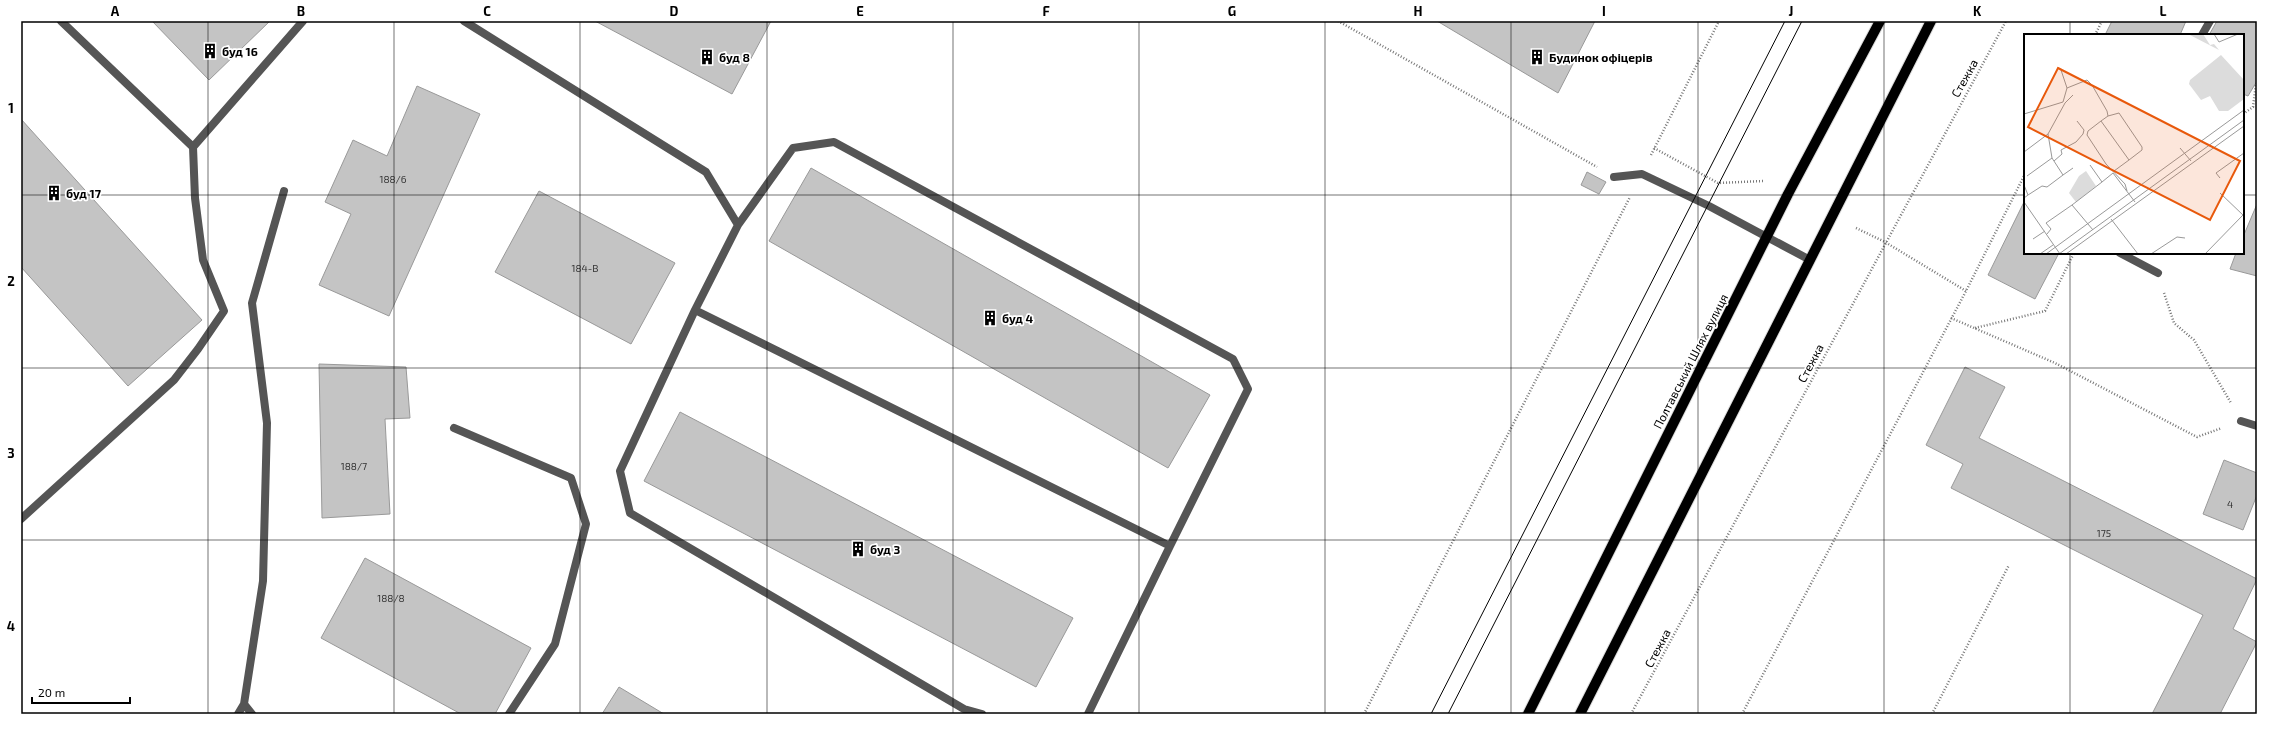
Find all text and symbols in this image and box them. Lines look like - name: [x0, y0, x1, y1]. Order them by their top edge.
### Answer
- text: A: [111, 3, 120, 19]
- text: B: [297, 3, 305, 19]
- text: C: [483, 3, 491, 19]
- text: D: [670, 3, 679, 19]
- text: E: [856, 3, 864, 19]
- text: F: [1042, 3, 1050, 19]
- text: G: [1228, 3, 1236, 19]
- text: H: [1414, 3, 1423, 19]
- text: I: [1602, 3, 1606, 19]
- text: J: [1789, 3, 1793, 19]
- text: K: [1973, 3, 1982, 19]
- text: L: [2160, 3, 2167, 19]
- inset map: [2024, 34, 2244, 254]
- building icon: буд 16: [201, 42, 219, 60]
- place label: буд 16: [222, 44, 258, 58]
- building icon: буд 8: [698, 48, 716, 66]
- building icon: Будинок офіцерів: [1528, 48, 1546, 66]
- place label: буд 8: [719, 50, 750, 64]
- place label: Будинок офіцерів: [1549, 50, 1653, 64]
- street label: Стежка: [1948, 56, 1980, 100]
- text: 1: [8, 100, 14, 116]
- house number: 188/6: [379, 173, 407, 185]
- building icon: буд 17: [45, 184, 63, 202]
- place label: буд 17: [66, 186, 102, 200]
- house number: 184-В: [572, 262, 598, 274]
- text: 2: [7, 273, 15, 289]
- street label: Полтавський Шлях вулиця: [1650, 291, 1731, 431]
- building icon: буд 4: [981, 309, 999, 327]
- place label: буд 4: [1002, 311, 1033, 325]
- street label: Стежка: [1794, 341, 1826, 385]
- text: 3: [7, 445, 15, 461]
- house number: 188/7: [341, 460, 367, 472]
- house number: 4: [2227, 498, 2233, 510]
- house number: 175: [2097, 527, 2111, 539]
- building icon: буд 3: [849, 540, 867, 558]
- place label: буд 3: [870, 542, 900, 556]
- house number: 188/8: [377, 592, 405, 604]
- text: 4: [7, 618, 15, 634]
- street label: Стежка: [1641, 626, 1673, 670]
- scale bar: [32, 679, 130, 705]
- text: 20 m: [38, 685, 65, 699]

